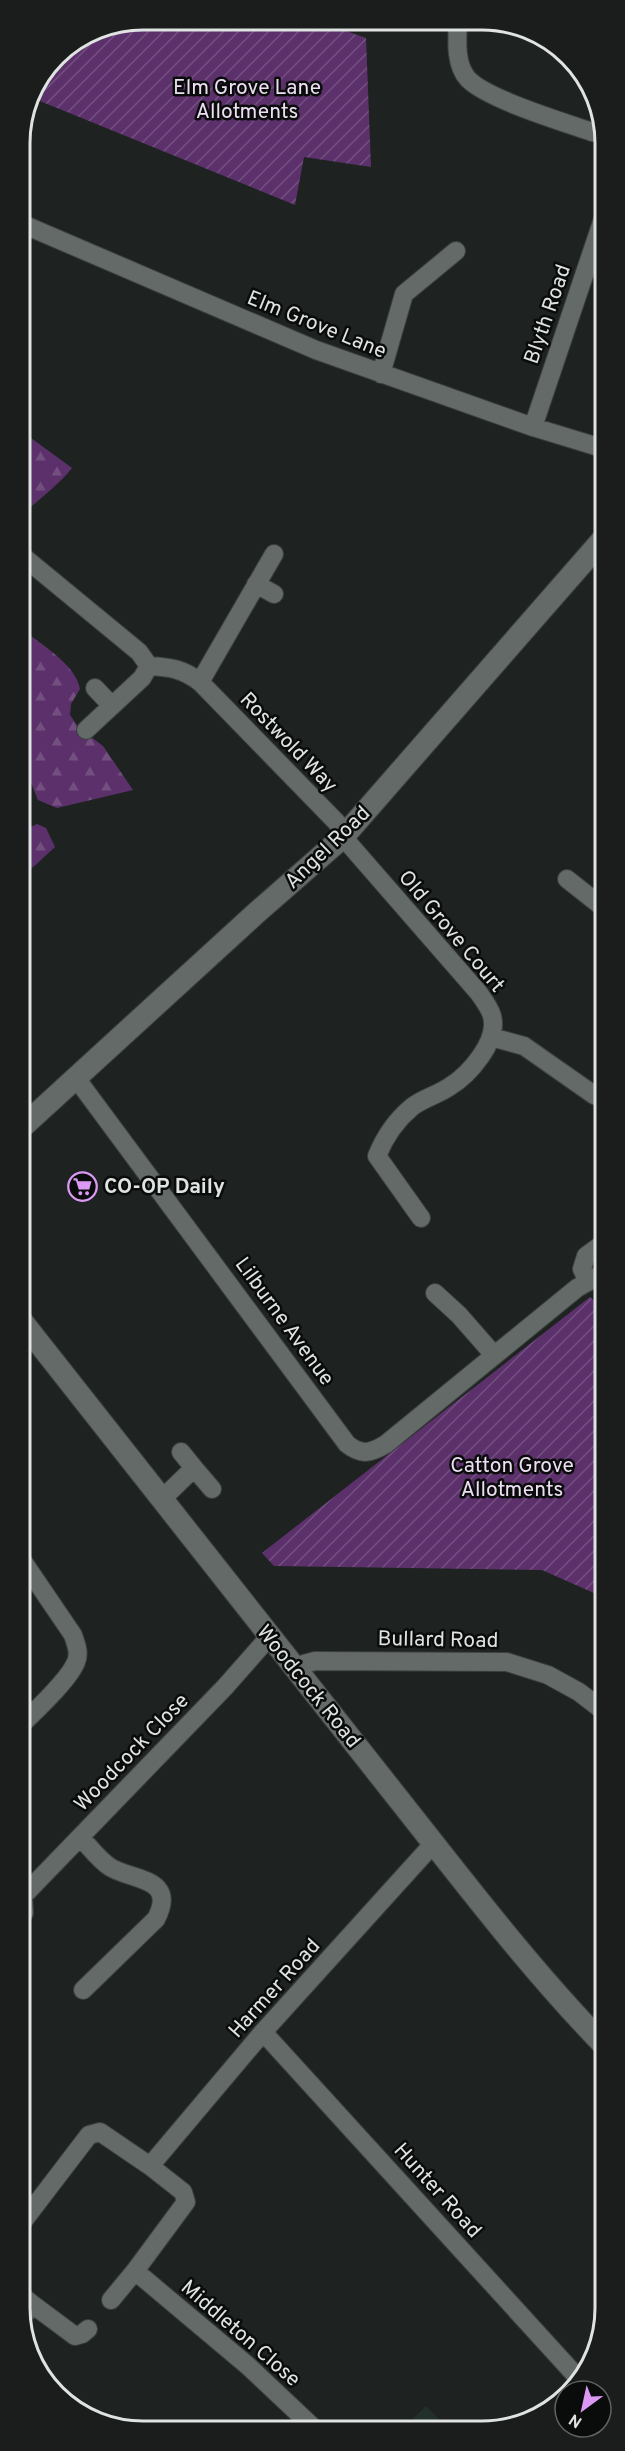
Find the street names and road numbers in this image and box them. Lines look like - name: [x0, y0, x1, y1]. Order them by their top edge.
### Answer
- street label: Blyth Road: [519, 261, 578, 368]
- street label: Elm Grove Lane: [243, 285, 390, 366]
- street label: Rostwold Way: [233, 687, 343, 799]
- street label: Angel Road: [280, 801, 376, 895]
- street label: Old Grove Court: [392, 865, 510, 999]
- street label: Lilburne Avenue: [228, 1252, 339, 1391]
- street label: Woodcock Road: [250, 1620, 366, 1754]
- street label: Bullard Road: [377, 1626, 499, 1655]
- street label: Woodcock Close: [69, 1688, 195, 1818]
- street label: Harmer Road: [223, 1934, 327, 2044]
- street label: Hunter Road: [387, 2138, 487, 2244]
- street label: Middleton Close: [175, 2275, 305, 2394]

